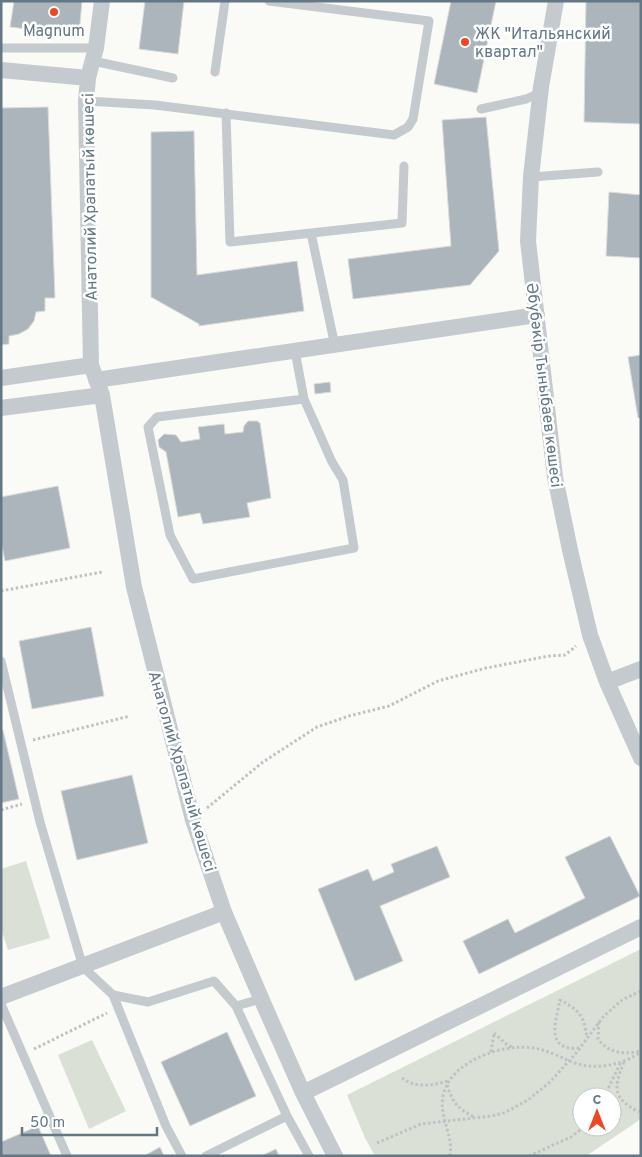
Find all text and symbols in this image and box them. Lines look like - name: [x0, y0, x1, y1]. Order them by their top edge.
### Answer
- marker: Magnum: [48, 6, 60, 18]
- place label: Magnum: [23, 22, 85, 42]
- place label: ЖК "Итальянский квартал": [475, 25, 611, 63]
- marker: ЖК "Итальянский квартал": [459, 36, 471, 48]
- street label: Анатолий Храпатый көшесі: [79, 93, 103, 301]
- street label: Әбубәкір Тыныбаев көшесі: [521, 282, 566, 489]
- street label: Анатолий Храпатый көшесі: [143, 669, 219, 874]
- north arrow: [572, 1087, 622, 1137]
- text: С: [593, 1092, 602, 1109]
- scale bar: [22, 1104, 158, 1136]
- text: 50 m: [30, 1114, 65, 1133]

